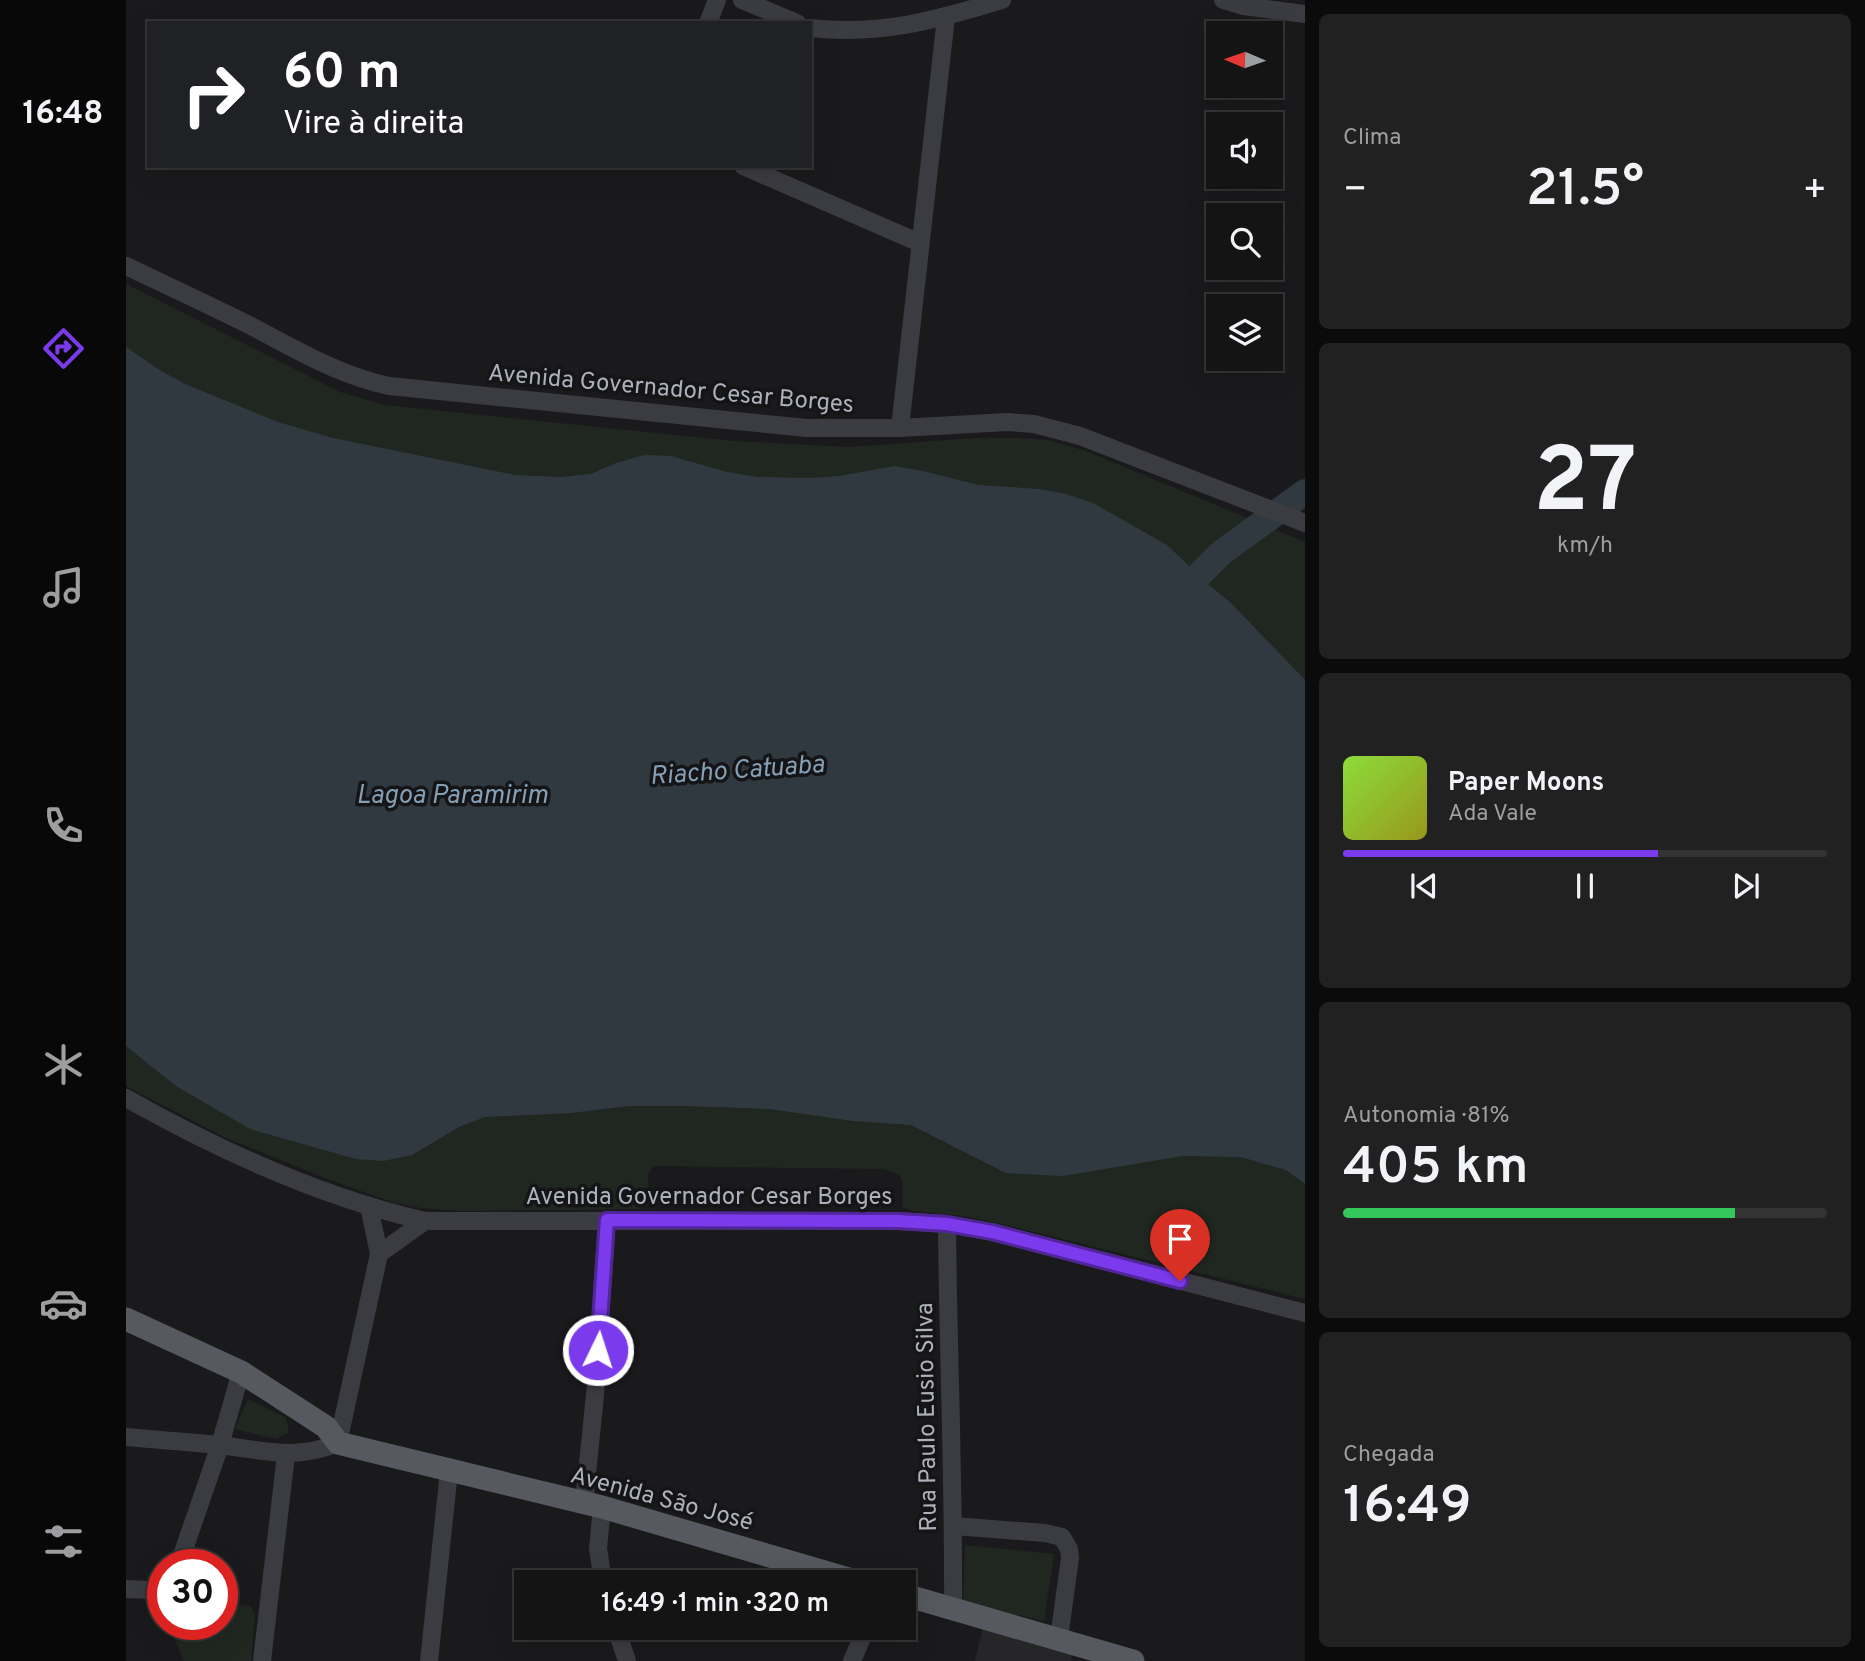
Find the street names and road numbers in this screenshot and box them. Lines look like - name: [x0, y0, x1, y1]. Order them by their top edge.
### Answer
- street label: Avenida Governador Cesar Borges: [487, 359, 855, 421]
- street label: Avenida Governador Cesar Borges: [526, 1183, 893, 1213]
- street label: Rua Paulo Eusio Silva: [911, 1302, 945, 1532]
- street label: Avenida São José: [567, 1461, 756, 1539]

